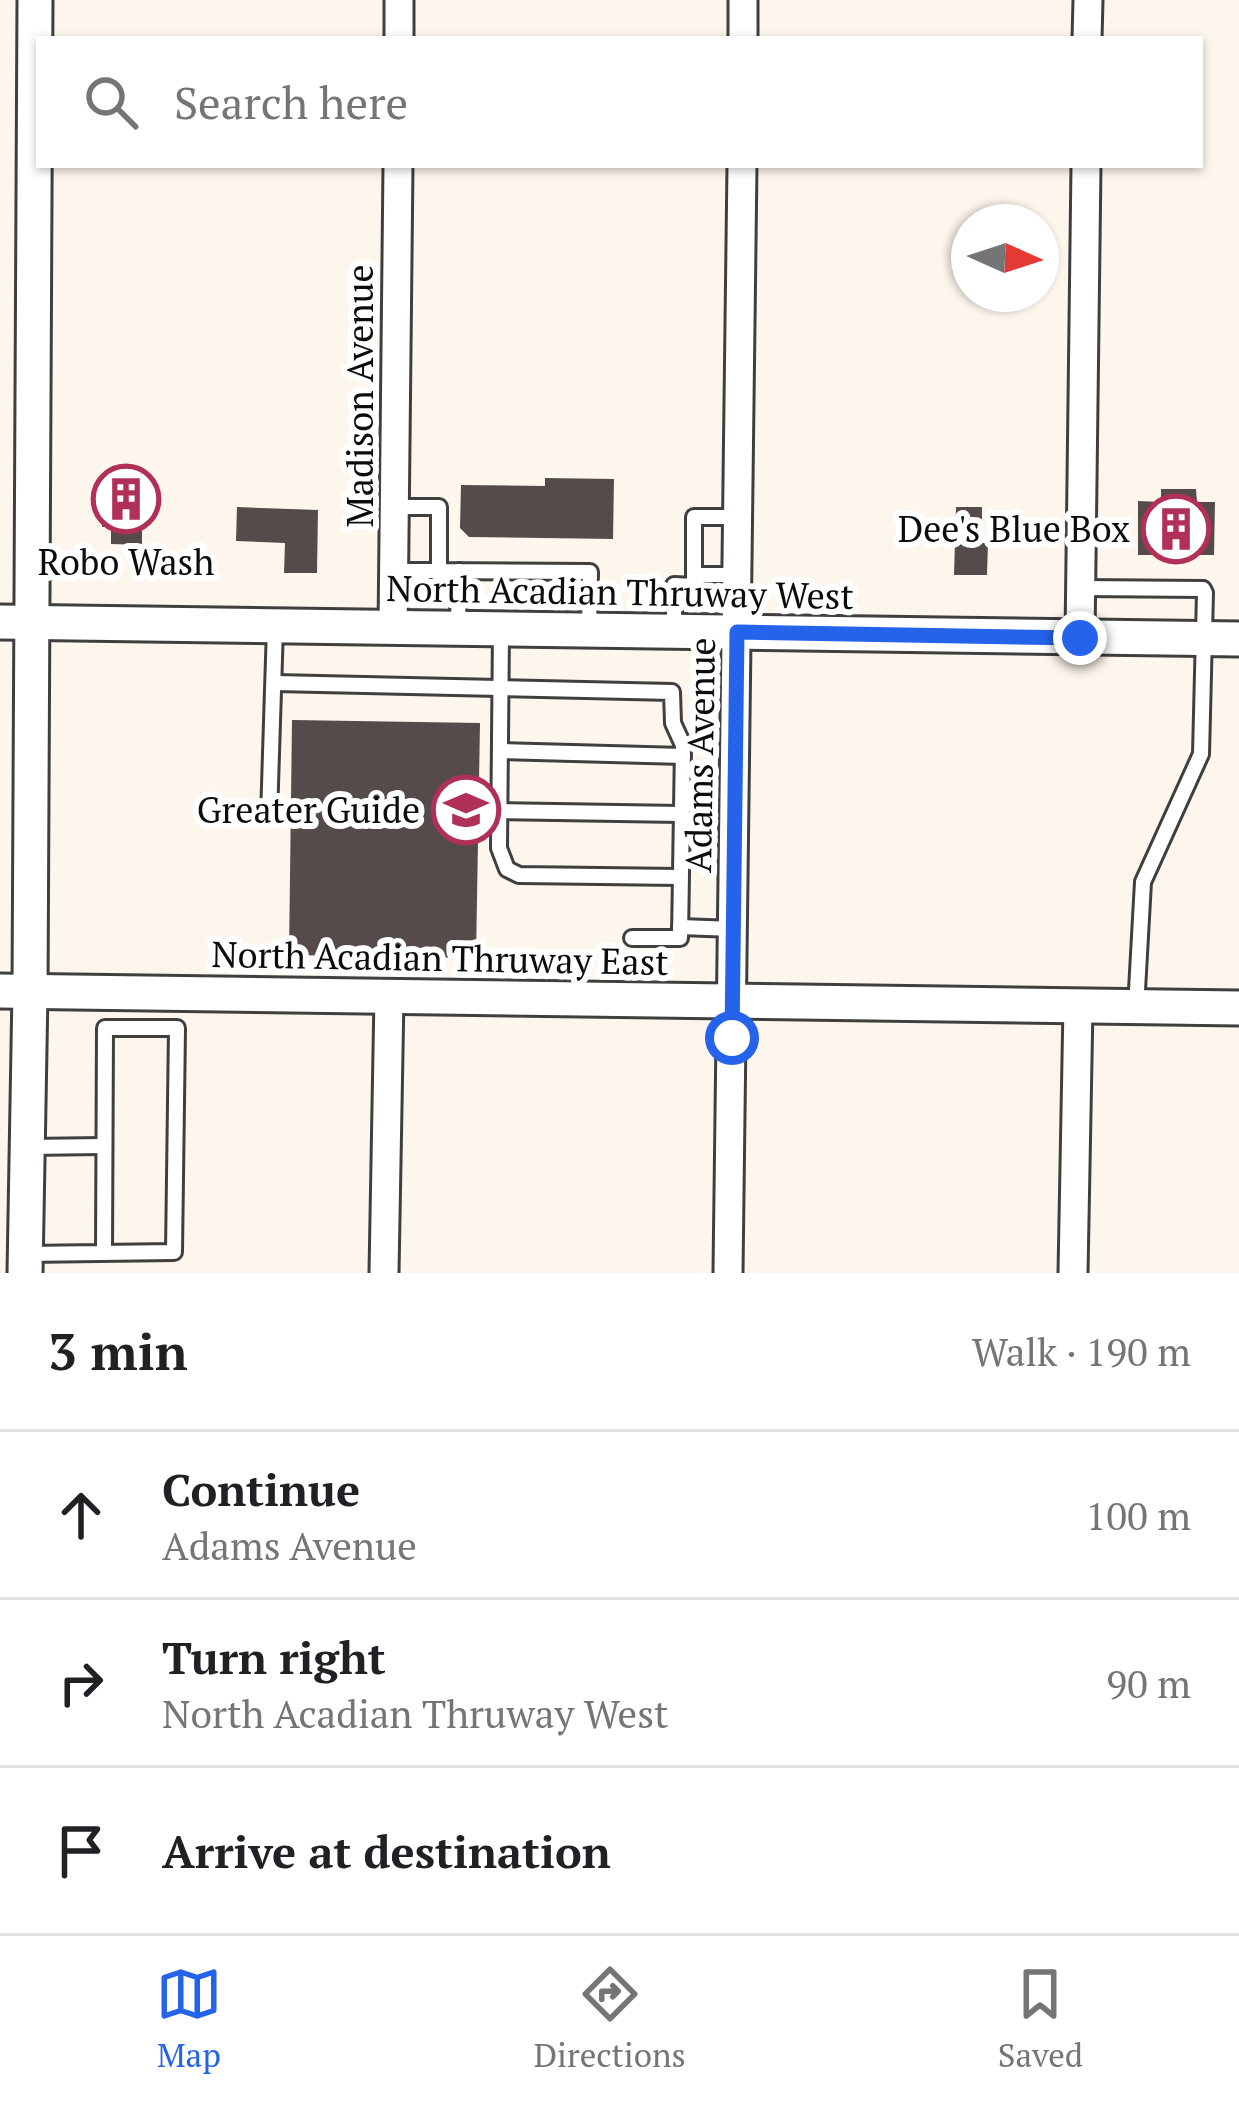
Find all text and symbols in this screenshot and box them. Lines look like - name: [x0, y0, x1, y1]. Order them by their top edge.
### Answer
- search box: [36, 36, 1203, 168]
- icon: search: [78, 69, 144, 135]
- text: Search here: [174, 72, 408, 132]
- north arrow: [951, 204, 1059, 312]
- street label: Madison Avenue: [336, 264, 383, 528]
- building icon: Robo Wash: [91, 464, 161, 534]
- building icon: Dee's Blue Box: [1141, 494, 1211, 564]
- place label: Dee's Blue Box: [898, 505, 1130, 552]
- place label: Robo Wash: [38, 538, 214, 585]
- street label: North Acadian Thruway West: [386, 564, 854, 619]
- route end: [1053, 611, 1107, 665]
- street label: Adams Avenue: [674, 637, 725, 873]
- school or university icon: Greater Guide: [431, 775, 501, 845]
- place label: Greater Guide: [197, 786, 420, 833]
- street label: North Acadian Thruway East: [211, 930, 669, 985]
- route start: [705, 1011, 759, 1065]
- text: 3 min: [48, 1317, 188, 1385]
- text: Walk · 190 m: [972, 1325, 1191, 1377]
- text: Continue: [162, 1459, 360, 1519]
- icon: ahead: [48, 1482, 114, 1548]
- text: 100 m: [1086, 1489, 1191, 1541]
- text: Adams Avenue: [162, 1519, 417, 1571]
- text: Turn right: [162, 1627, 386, 1687]
- icon: right: [48, 1650, 114, 1716]
- text: 90 m: [1106, 1657, 1191, 1709]
- text: North Acadian Thruway West: [162, 1687, 669, 1739]
- icon: arrive: [48, 1818, 114, 1884]
- text: Arrive at destination: [162, 1821, 611, 1881]
- tab: Map: [156, 1961, 222, 2076]
- tab: Directions: [534, 1961, 686, 2076]
- tab: Saved: [998, 1961, 1083, 2076]

